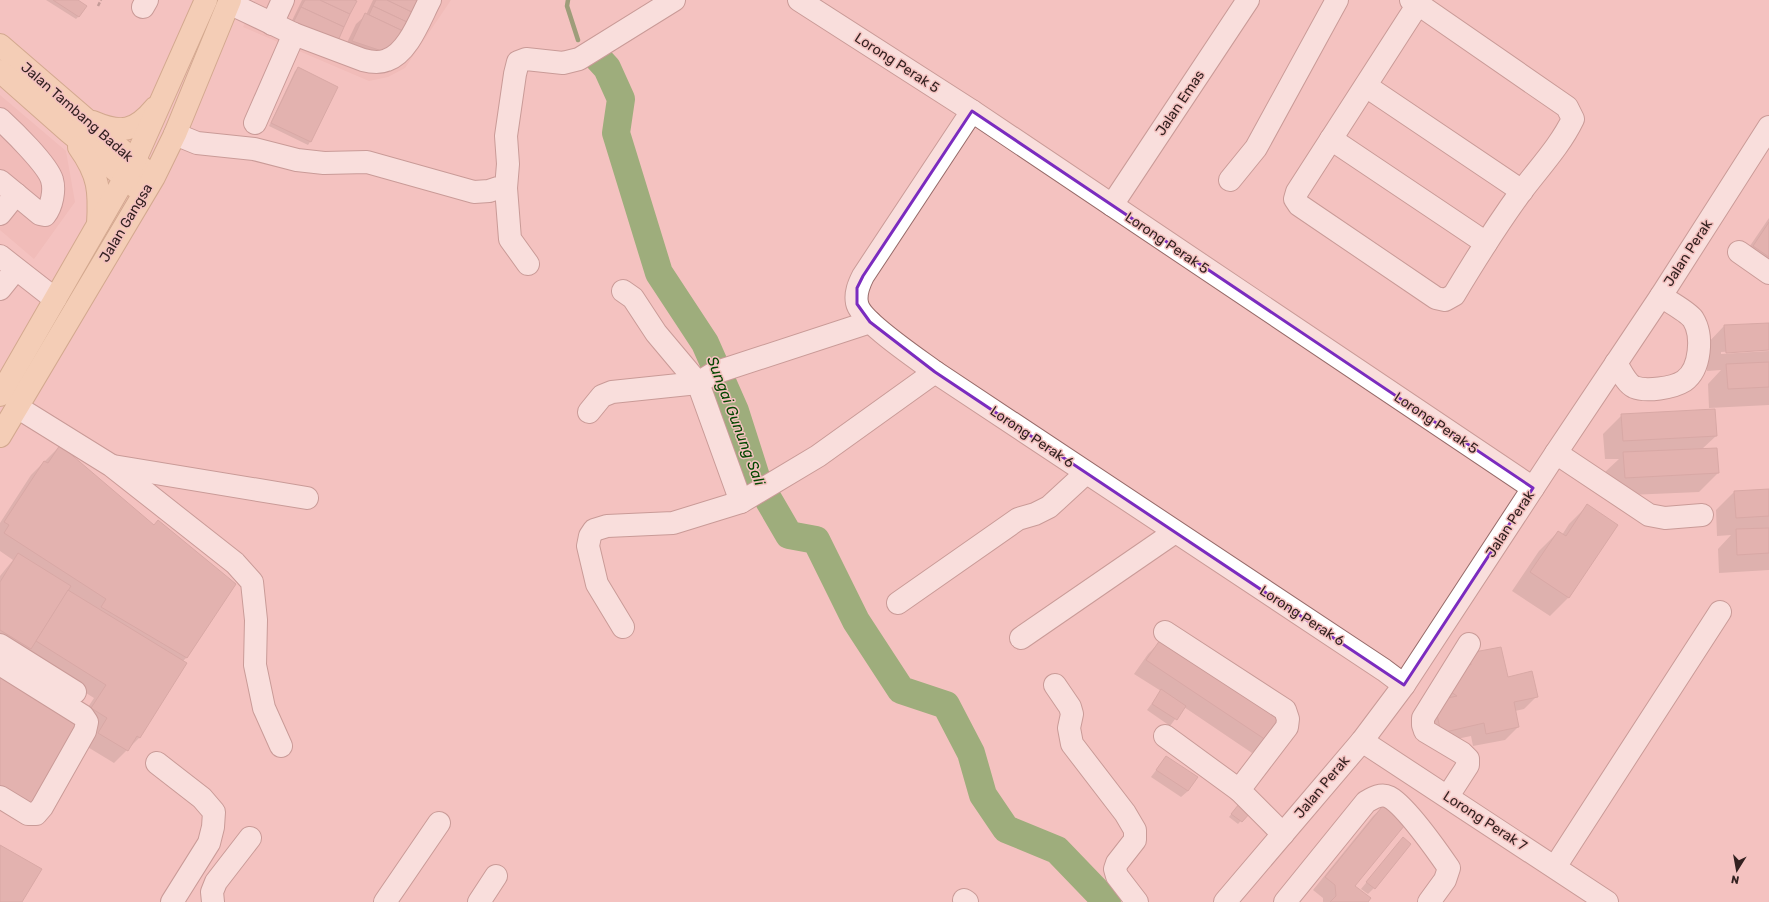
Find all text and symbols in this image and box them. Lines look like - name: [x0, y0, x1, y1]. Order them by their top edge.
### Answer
- street label: Lorong Perak 5: [851, 29, 943, 97]
- street label: Jalan Tambang Badak: [17, 59, 137, 166]
- street label: Jalan Emas: [1152, 67, 1208, 139]
- street label: Jalan Gangsa: [96, 181, 156, 265]
- street label: Lorong Perak 5: [1122, 209, 1212, 277]
- street label: Jalan Perak: [1660, 216, 1716, 290]
- water label: Sungai Gunung Sali: [703, 354, 769, 489]
- street label: Lorong Perak 5: [1391, 389, 1481, 457]
- street label: Lorong Perak 6: [987, 403, 1077, 471]
- street label: Jalan Perak: [1482, 487, 1538, 561]
- street label: Lorong Perak 6: [1256, 582, 1348, 650]
- street label: Jalan Perak: [1291, 752, 1354, 822]
- street label: Lorong Perak 7: [1440, 788, 1530, 854]
- north arrow: [1717, 850, 1757, 890]
- text: N: [1730, 872, 1740, 886]

